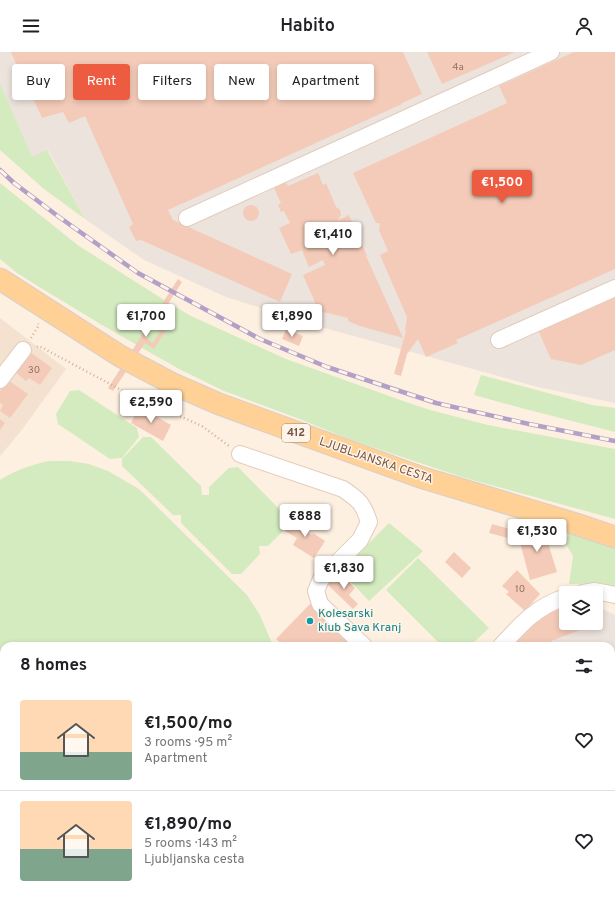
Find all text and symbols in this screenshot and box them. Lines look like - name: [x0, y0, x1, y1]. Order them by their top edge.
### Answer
- icon: menu: [20, 15, 42, 37]
- text: Habito: [280, 15, 335, 38]
- icon: person: [573, 15, 595, 37]
- house number: 4a: [452, 61, 464, 74]
- chip: Buy: [12, 64, 65, 100]
- chip: Rent: [73, 64, 130, 100]
- chip: Filters: [138, 64, 206, 100]
- chip: New: [214, 64, 269, 100]
- chip: Apartment: [277, 64, 374, 100]
- pin: €1,500: [469, 170, 535, 204]
- text: €1,500: [481, 175, 523, 191]
- pin: €1,410: [300, 222, 366, 256]
- text: €1,410: [314, 227, 352, 243]
- pin: €1,700: [113, 304, 179, 338]
- pin: €1,890: [259, 304, 325, 338]
- text: €1,700: [126, 309, 166, 325]
- text: €1,890: [271, 309, 313, 325]
- house number: 30: [28, 364, 40, 377]
- pin: €2,590: [118, 390, 184, 424]
- text: €2,590: [129, 395, 173, 411]
- road number: 412: [282, 424, 310, 442]
- street label: LJUBLJANSKA CESTA: [317, 434, 435, 488]
- pin: €888: [281, 504, 329, 538]
- text: €888: [289, 509, 321, 525]
- pin: €1,530: [504, 519, 570, 553]
- text: €1,530: [517, 524, 557, 540]
- pin: €1,830: [311, 556, 377, 590]
- text: €1,830: [323, 561, 365, 577]
- house number: 10: [515, 583, 525, 596]
- map controls: [559, 586, 603, 630]
- button: layers: [559, 586, 603, 630]
- place label: Kolesarski klub Sava Kranj: [318, 606, 401, 636]
- marker: Kolesarski klub Sava Kranj: [305, 616, 315, 626]
- text: 8 homes: [20, 655, 87, 677]
- icon: filters: [573, 655, 595, 677]
- text: €1,500/mo: [144, 713, 232, 735]
- icon: home: [52, 716, 100, 764]
- icon: heart: [573, 729, 595, 751]
- text: 3 rooms · 95 m²: [144, 735, 232, 751]
- text: Apartment: [144, 751, 207, 767]
- text: €1,890/mo: [144, 814, 232, 836]
- icon: home: [52, 817, 100, 865]
- icon: heart: [573, 830, 595, 852]
- text: 5 rooms · 143 m²: [144, 836, 237, 852]
- text: Ljubljanska cesta: [144, 852, 244, 868]

